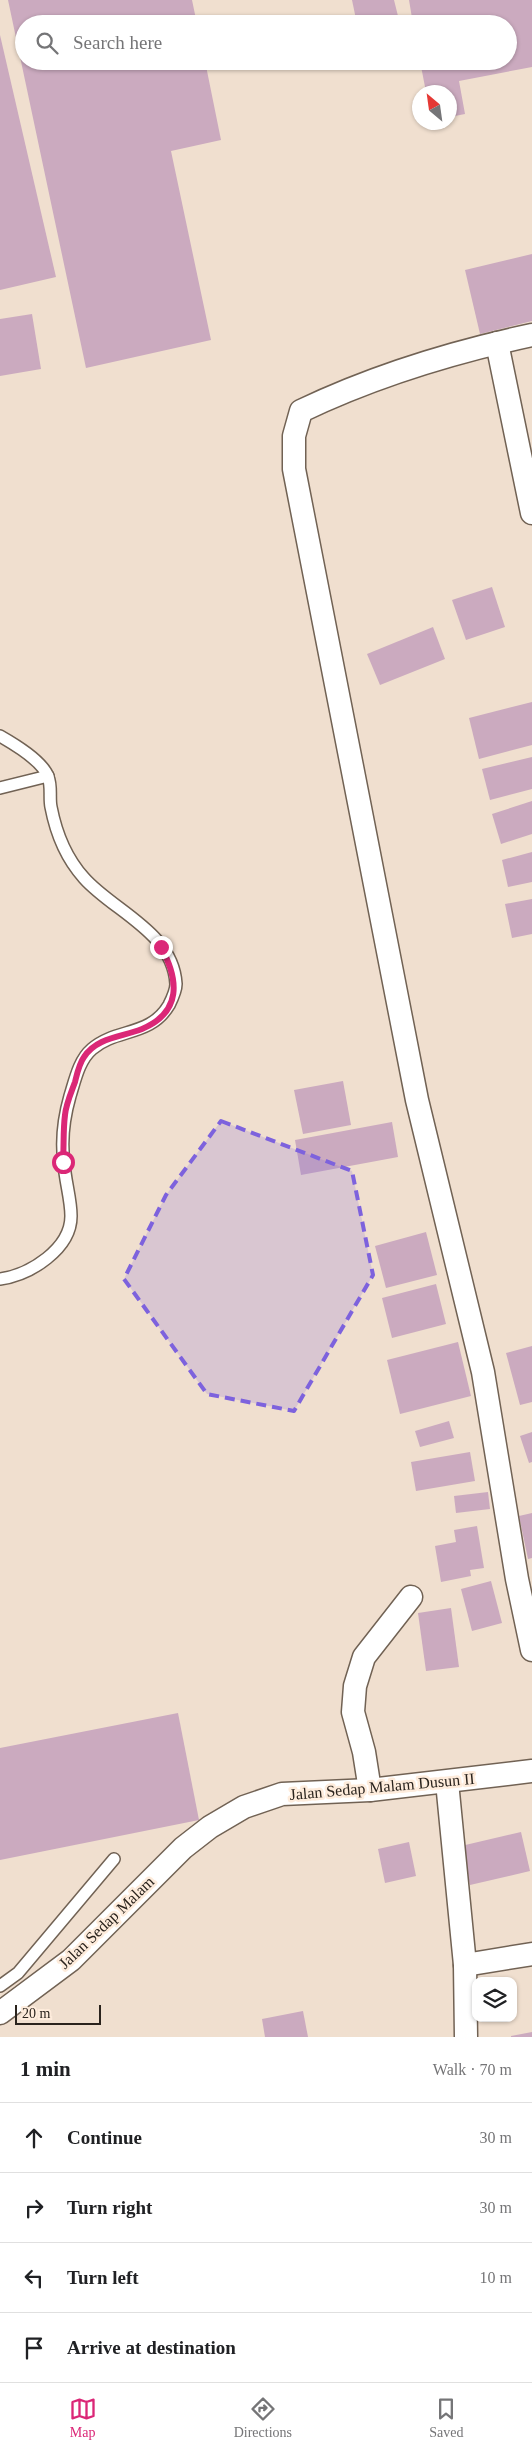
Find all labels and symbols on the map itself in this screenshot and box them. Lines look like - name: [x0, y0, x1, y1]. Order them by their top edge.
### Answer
- north arrow: [412, 85, 457, 130]
- route end: [150, 936, 173, 959]
- route start: [52, 1151, 75, 1174]
- street label: Jalan Sedap Malam Dusun II: [289, 1770, 475, 1804]
- street label: Jalan Sedap Malam: [55, 1872, 158, 1973]
- scale bar: [15, 2002, 101, 2025]

